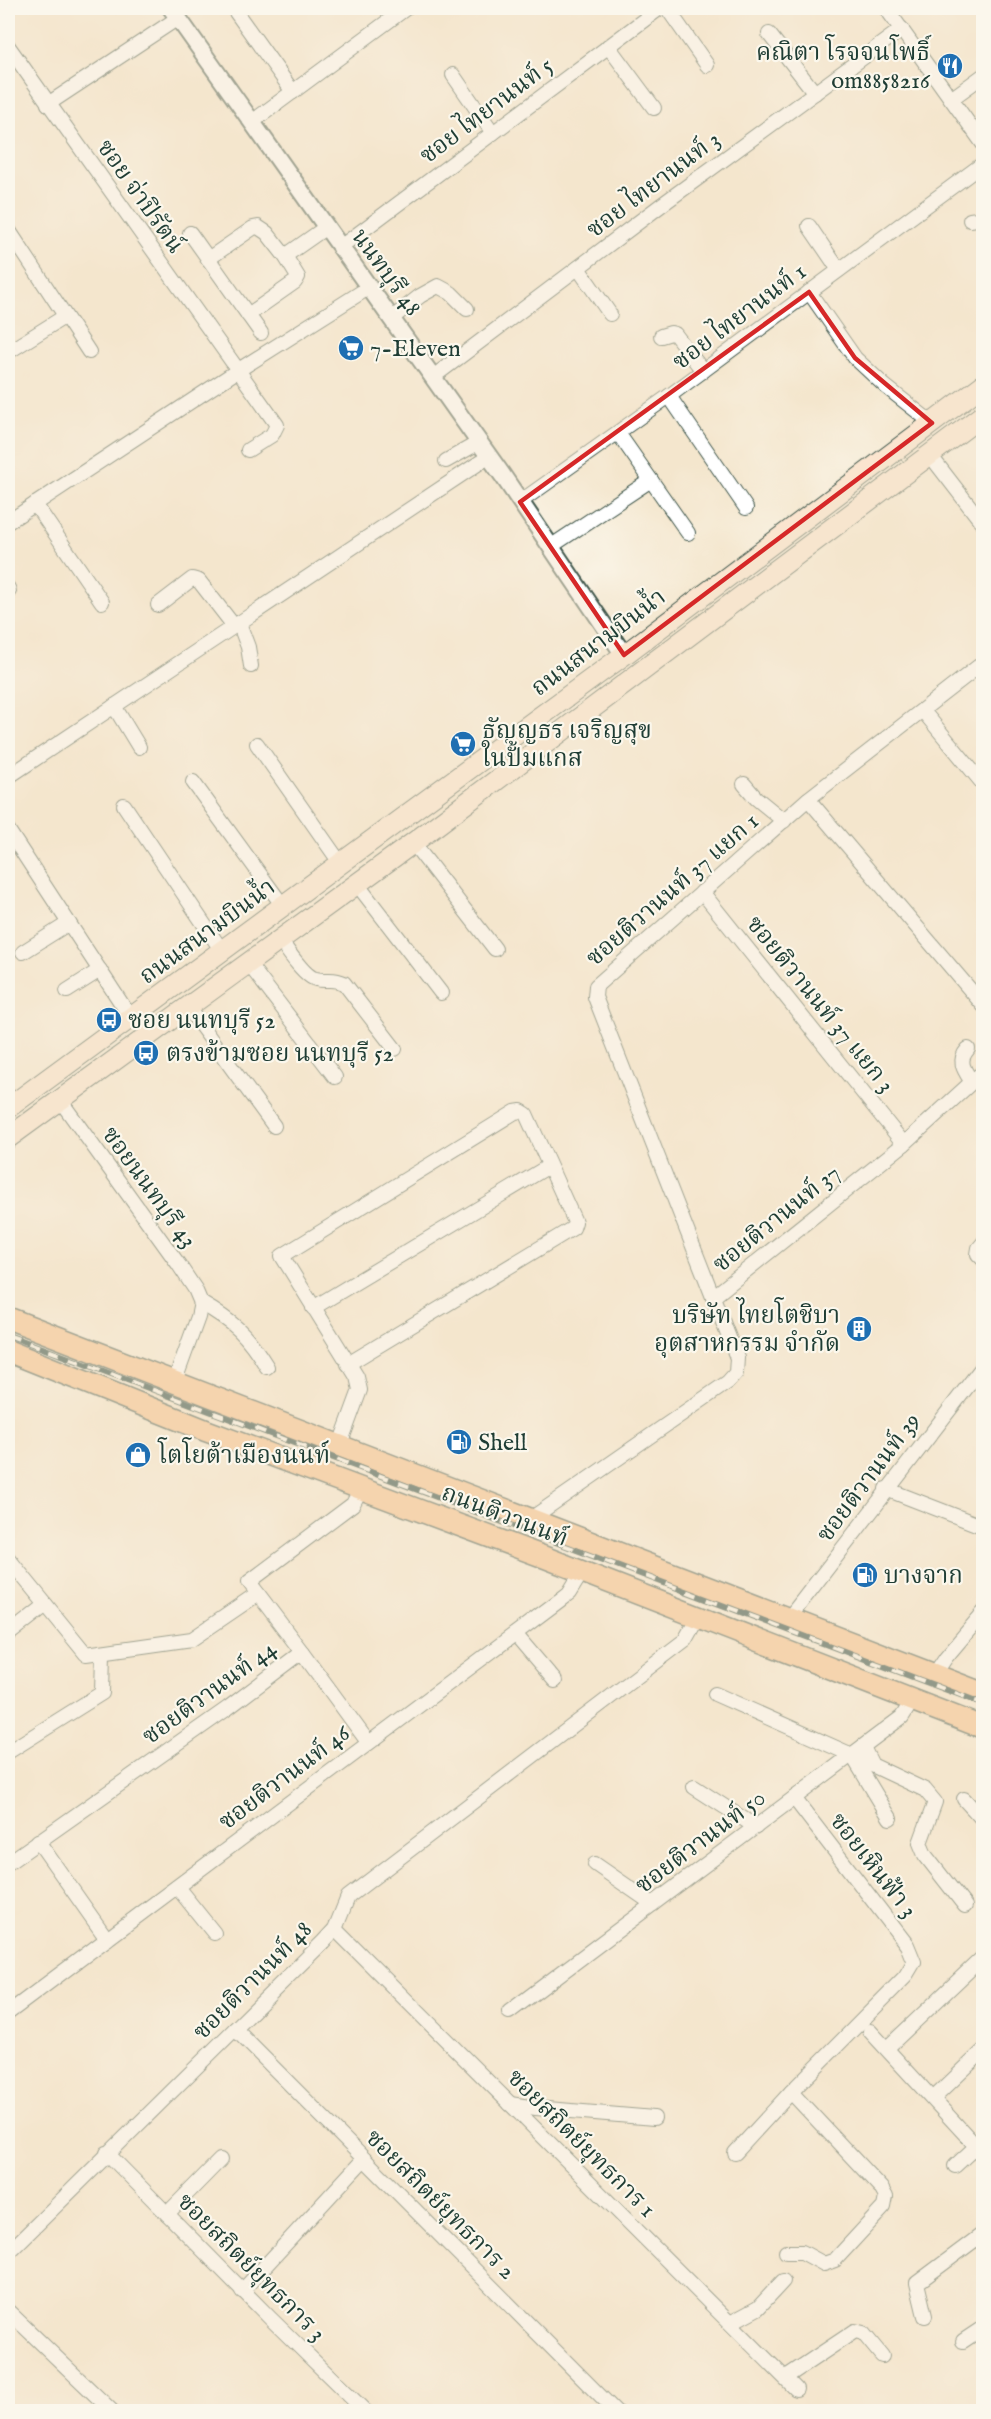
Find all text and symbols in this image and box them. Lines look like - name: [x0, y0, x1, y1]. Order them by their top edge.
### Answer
- place label: คณิตา โรจจนโพธิ์ om8858216: [756, 34, 932, 97]
- street label: ซอย ไทยานนท์ 5: [412, 48, 560, 172]
- restaurant icon: คณิตา โรจจนโพธิ์ om8858216: [935, 51, 965, 81]
- street label: ซอย ไทยานนท์ 3: [578, 122, 727, 246]
- street label: ซอย จ่าปิรัตน์: [89, 133, 192, 260]
- street label: นนทบุรี 48: [344, 223, 428, 323]
- street label: ซอย ไทยานนท์ 1: [664, 254, 813, 378]
- supermarket icon: 7-Eleven: [336, 333, 366, 363]
- place label: 7-Eleven: [370, 334, 461, 365]
- street label: ถนนสนามบินน้ำ: [523, 579, 673, 704]
- place label: ธัญญธร เจริญสุข ในปั้มแกส: [481, 716, 652, 775]
- supermarket icon: ธัญญธร เจริญสุข ในปั้มแกส: [448, 729, 478, 759]
- street label: ซอยติวานนท์ 37 แยก 1: [579, 805, 766, 974]
- street label: ถนนสนามบินน้ำ: [131, 869, 282, 992]
- street label: ซอยติวานนท์ 37 แยก 3: [739, 909, 902, 1100]
- bus stop icon: ซอย นนทบุรี 52: [94, 1005, 124, 1035]
- place label: ซอย นนทบุรี 52: [128, 1006, 275, 1037]
- bus stop icon: ตรงข้ามซอย นนทบุรี 52: [131, 1038, 161, 1068]
- place label: ตรงข้ามซอย นนทบุรี 52: [166, 1039, 394, 1070]
- street label: ซอยนนทบุรี 43: [94, 1121, 203, 1255]
- street label: ซอยติวานนท์ 37: [706, 1157, 847, 1280]
- place label: บริษัท ไทยโตชิบา อุตสาหกรรม จำกัด: [654, 1297, 840, 1360]
- building icon: บริษัท ไทยโตชิบา อุตสาหกรรม จำกัด: [844, 1314, 874, 1344]
- street label: ซอยติวานนท์ 39: [809, 1406, 928, 1549]
- fuel station icon: Shell: [444, 1427, 474, 1457]
- place label: Shell: [478, 1428, 528, 1459]
- place label: โตโยต้าเมืองนนท์: [157, 1437, 330, 1472]
- shop icon: โตโยต้าเมืองนนท์: [123, 1440, 153, 1470]
- street label: ถนนติวานนท์: [437, 1476, 573, 1555]
- fuel station icon: บางจาก: [850, 1560, 880, 1590]
- place label: บางจาก: [884, 1561, 963, 1592]
- street label: ซอยติวานนท์ 44: [135, 1632, 283, 1752]
- street label: ซอยติวานนท์ 46: [212, 1717, 358, 1838]
- street label: ซอยติวานนท์ 50: [628, 1781, 772, 1901]
- street label: ซอยเหินฟ้า 3: [822, 1807, 924, 1925]
- street label: ซอยติวานนท์ 48: [185, 1913, 319, 2047]
- street label: ซอยสถิตย์ยุทธการ 1: [500, 2062, 663, 2225]
- street label: ซอยสถิตย์ยุทธการ 2: [358, 2122, 523, 2287]
- street label: ซอยสถิตย์ยุทธการ 3: [170, 2186, 333, 2349]

